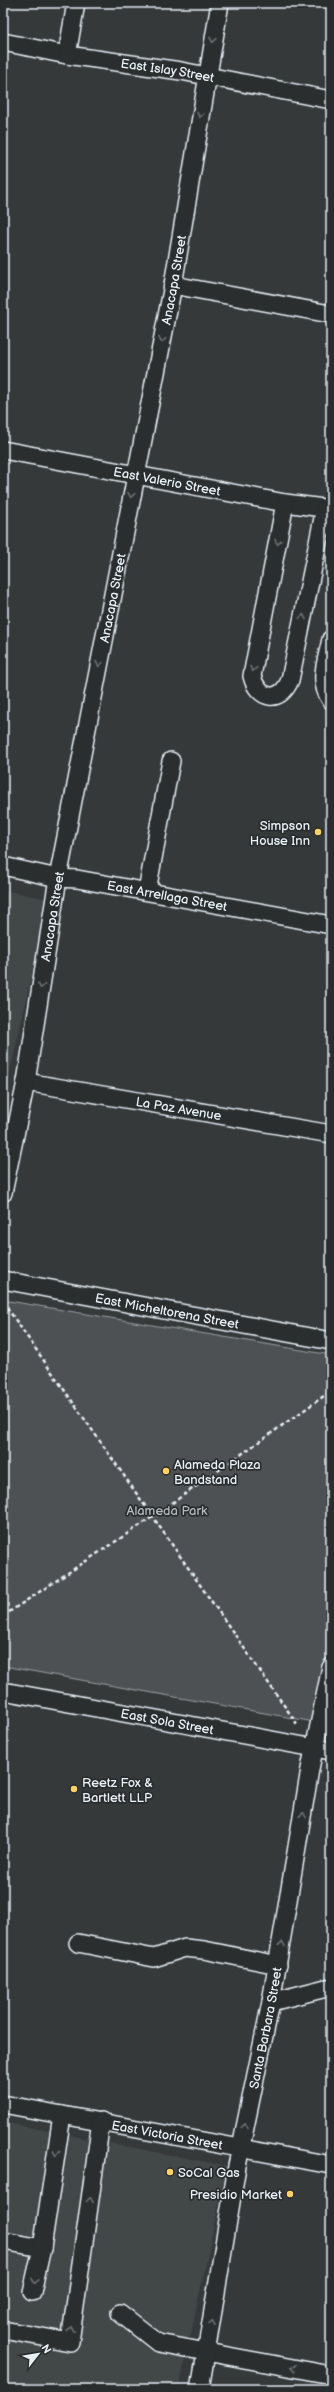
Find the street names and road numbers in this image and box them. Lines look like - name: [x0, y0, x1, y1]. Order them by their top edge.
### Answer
- street label: East Islay Street: [120, 56, 216, 86]
- street label: Anacapa Street: [158, 234, 190, 326]
- street label: East Valerio Street: [112, 464, 222, 500]
- street label: Anacapa Street: [97, 552, 130, 644]
- street label: Anacapa Street: [38, 870, 68, 963]
- street label: East Arrellaga Street: [106, 878, 228, 915]
- street label: La Paz Avenue: [135, 1094, 223, 1124]
- street label: East Micheltorena Street: [94, 1290, 240, 1333]
- street label: East Sola Street: [119, 1706, 215, 1738]
- street label: Santa Barbara Street: [246, 1966, 286, 2090]
- street label: East Victoria Street: [110, 2117, 224, 2154]

